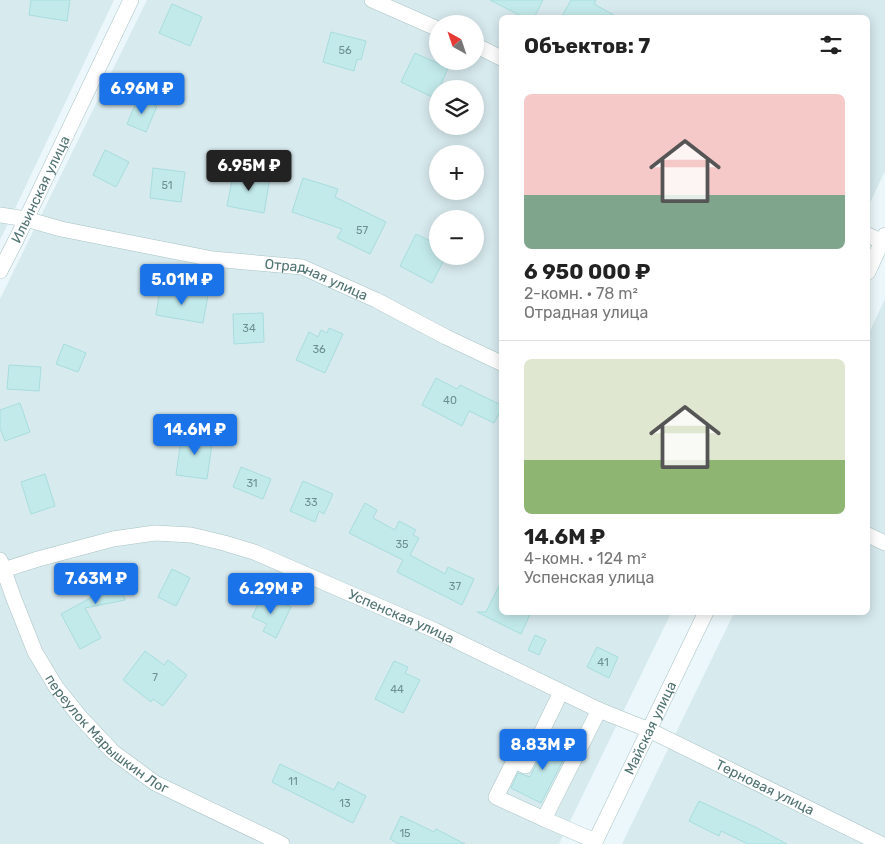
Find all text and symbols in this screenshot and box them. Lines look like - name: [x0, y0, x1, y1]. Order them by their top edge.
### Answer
- north arrow: [429, 15, 484, 70]
- map controls: [429, 15, 484, 265]
- icon: filters: [817, 31, 845, 59]
- text: Объектов: 7: [524, 33, 650, 58]
- house number: 56: [338, 44, 352, 57]
- pin: 6.96M ₽: [96, 72, 188, 115]
- text: 6.96M ₽: [110, 79, 174, 98]
- button: layers: [429, 80, 484, 135]
- icon: home: [640, 126, 730, 216]
- street label: Ильинская улица: [8, 133, 74, 246]
- button: +: [429, 145, 484, 200]
- pin: 6.95M ₽: [203, 150, 295, 192]
- text: 6.95M ₽: [217, 156, 281, 175]
- house number: 51: [161, 179, 173, 192]
- button: −: [429, 210, 484, 265]
- house number: 57: [356, 224, 368, 237]
- street label: Отрадная улица: [264, 256, 370, 304]
- text: 6 950 000 ₽: [524, 259, 650, 284]
- pin: 5.01M ₽: [136, 264, 228, 306]
- text: 5.01M ₽: [151, 270, 213, 289]
- text: 2-комн. · 78 m²: [524, 284, 638, 303]
- text: Отрадная улица: [524, 303, 648, 322]
- house number: 34: [242, 322, 256, 335]
- house number: 36: [312, 343, 326, 356]
- icon: home: [640, 392, 730, 482]
- house number: 40: [443, 394, 457, 407]
- pin: 14.6M ₽: [149, 414, 241, 456]
- text: 14.6M ₽: [164, 420, 226, 439]
- house number: 31: [246, 477, 258, 490]
- house number: 33: [304, 496, 318, 509]
- text: 14.6M ₽: [524, 524, 605, 549]
- house number: 35: [395, 538, 409, 551]
- text: 4-комн. · 124 m²: [524, 549, 646, 568]
- pin: 7.63M ₽: [50, 562, 142, 605]
- text: Успенская улица: [524, 568, 654, 587]
- text: 7.63M ₽: [65, 569, 127, 588]
- pin: 6.29M ₽: [225, 572, 317, 615]
- text: 6.29M ₽: [239, 579, 303, 598]
- house number: 37: [449, 580, 461, 593]
- street label: Успенская улица: [346, 586, 457, 648]
- house number: 41: [597, 656, 609, 669]
- street label: переулок Марышкин Лог: [41, 671, 171, 797]
- house number: 7: [152, 671, 158, 684]
- street label: Майская улица: [621, 679, 680, 778]
- house number: 44: [390, 683, 404, 696]
- pin: 8.83M ₽: [497, 728, 589, 771]
- text: 8.83M ₽: [511, 735, 575, 754]
- street label: Терновая улица: [713, 756, 817, 819]
- house number: 11: [288, 775, 298, 788]
- house number: 13: [339, 797, 351, 810]
- house number: 15: [399, 827, 411, 840]

